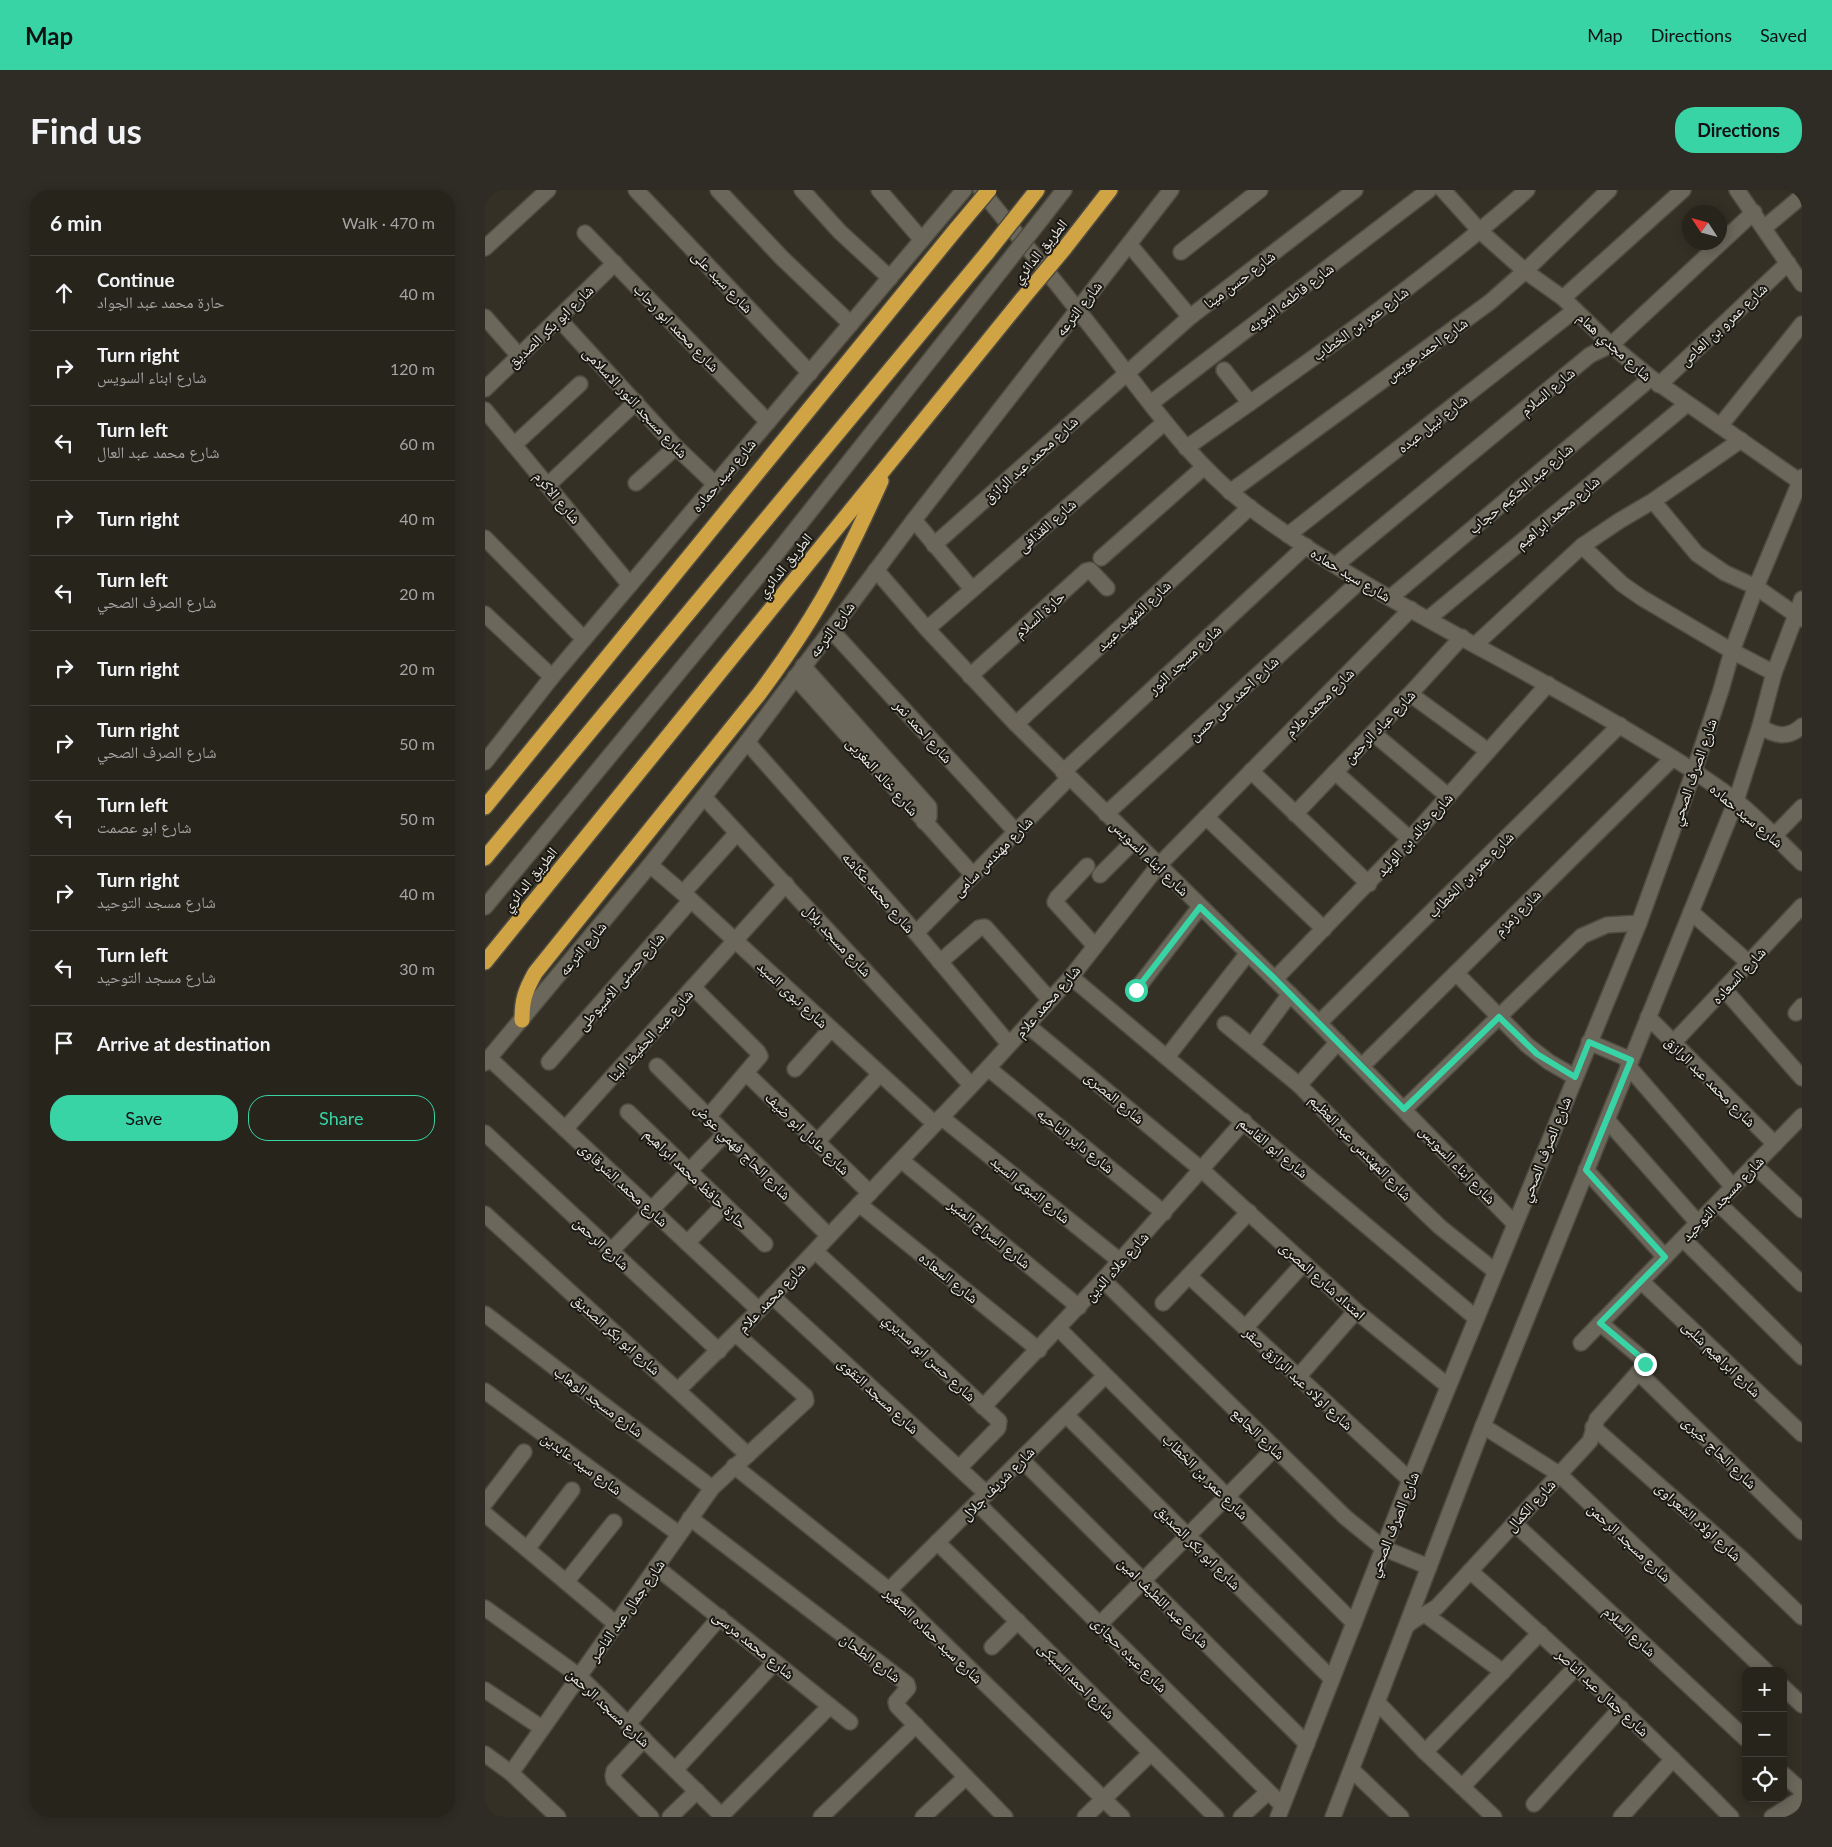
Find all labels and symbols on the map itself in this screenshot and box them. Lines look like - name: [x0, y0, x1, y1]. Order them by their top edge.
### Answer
- north arrow: [1682, 205, 1727, 250]
- street label: الطريق الدائري: [1008, 215, 1073, 289]
- street label: شارع سيد على: [687, 246, 757, 318]
- street label: شارع حسن مينا: [1200, 246, 1280, 313]
- street label: شارع فاطمه النبويه: [1243, 259, 1338, 337]
- street label: شارع الترعه: [1051, 277, 1107, 340]
- street label: شارع محمد ابو رحاب: [629, 279, 724, 376]
- street label: شارع عمرو بن العاص: [1676, 279, 1772, 371]
- street label: شارع ابو بكر الصديق: [503, 280, 598, 373]
- street label: شارع عمر بن الخطاب: [1308, 282, 1413, 365]
- street label: شارع مجدي همام: [1571, 308, 1656, 387]
- street label: شارع احمد عويس: [1381, 313, 1472, 387]
- street label: شارع مسجد النور الاسلامى: [578, 343, 692, 463]
- street label: شارع السلام: [1516, 363, 1579, 420]
- street label: شارع نبيل عبده: [1393, 390, 1472, 458]
- street label: شارع محمد عبد الرازق: [979, 412, 1082, 508]
- street label: شارع سيد حماده: [687, 434, 761, 517]
- street label: شارع عبد الحكيم حجاب: [1464, 439, 1577, 539]
- street label: شارع الاكرم: [529, 467, 585, 528]
- street label: شارع محمد ابراهيم: [1511, 471, 1604, 554]
- street label: شارع القذافى: [1013, 494, 1081, 557]
- street label: الطريق الدائري: [753, 529, 818, 603]
- street label: شارع سيد حماده: [1307, 543, 1395, 607]
- street label: شارع الشهيد عبيد: [1092, 576, 1176, 656]
- street label: حارة السلام: [1010, 586, 1070, 643]
- street label: شارع الترعه: [804, 598, 859, 662]
- street label: شارع مسجد النور: [1143, 620, 1226, 700]
- street label: شارع احمد على حسن: [1184, 652, 1283, 746]
- street label: شارع محمد علام: [1281, 664, 1359, 742]
- street label: شارع عباد الرحمن: [1339, 685, 1420, 768]
- street label: شارع احمد نمر: [889, 695, 957, 768]
- street label: شارع الصرف الصحي: [1666, 716, 1723, 829]
- street label: شارع خالد المغربى: [842, 733, 923, 820]
- street label: شارع سيد حماده: [1705, 779, 1788, 853]
- street label: شارع خالد بن الوليد: [1372, 788, 1458, 881]
- street label: شارع مهندس سامى: [948, 812, 1037, 901]
- street label: شارع ابناء السويس: [1105, 815, 1193, 901]
- street label: شارع عمر بن الخطاب: [1423, 827, 1518, 922]
- street label: الطريق الدائري: [498, 843, 563, 917]
- street label: شارع محمد عكاشه: [837, 848, 919, 938]
- street label: شارع زمزم: [1490, 885, 1546, 940]
- street label: شارع مسجد بلال: [798, 900, 876, 981]
- street label: شارع الترعه: [554, 917, 611, 980]
- street label: شارع حسنى الاسيوطى: [572, 928, 669, 1035]
- street label: شارع السعاده: [1707, 943, 1770, 1009]
- street label: شارع نبوى السيد: [753, 957, 832, 1033]
- street label: شارع محمد علام: [1011, 961, 1085, 1042]
- route start: [1125, 979, 1148, 1002]
- street label: شارع عبد الحفيظ البنا: [604, 985, 698, 1086]
- street label: شارع محمد عبد الرازق: [1660, 1032, 1760, 1132]
- street label: شارع المصرى: [1080, 1067, 1149, 1129]
- street label: شارع عادل ابو ضيف: [761, 1088, 854, 1179]
- street label: شارع المهندس عبد العظيم: [1304, 1090, 1416, 1205]
- street label: شارع الصرف الصحي: [1516, 1094, 1578, 1206]
- street label: شارع الحاج فهمي عوض: [688, 1099, 795, 1206]
- street label: شارع داير الناحيه: [1033, 1103, 1118, 1178]
- street label: شارع ابو القاسم: [1234, 1113, 1312, 1183]
- street label: شارع ابناء السويس: [1414, 1121, 1500, 1209]
- street label: حارة حافظ محمد ابراهيم: [639, 1124, 752, 1234]
- street label: شارع محمد الشرقاوى: [574, 1138, 672, 1232]
- street label: شارع النبوى السيد: [986, 1151, 1075, 1228]
- street label: شارع مسجد التوحيد: [1677, 1152, 1769, 1246]
- street label: شارع السراج المنير: [943, 1194, 1035, 1273]
- street label: شارع الرحمن: [569, 1213, 634, 1275]
- street label: شارع علاء الدين: [1080, 1227, 1153, 1306]
- street label: امتداد شارع المصرى: [1275, 1237, 1369, 1325]
- street label: شارع السعاده: [914, 1248, 983, 1308]
- street label: شارع محمد علام: [733, 1258, 810, 1337]
- street label: شارع ابو بكر الصديق: [568, 1290, 665, 1380]
- street label: شارع حسن ابو سديري: [877, 1309, 980, 1408]
- street label: شارع ابراهيم شلبى: [1677, 1316, 1765, 1402]
- street label: شارع اولاد عبد الرازق صقر: [1238, 1322, 1358, 1435]
- street label: شارع مسجد التقوى: [833, 1353, 923, 1439]
- route end: [1634, 1353, 1657, 1376]
- street label: شارع مسجد الوهاب: [550, 1362, 647, 1442]
- street label: شارع الجامع: [1227, 1403, 1289, 1464]
- street label: شارع الحاج خيرى: [1678, 1412, 1761, 1494]
- street label: شارع سيد عابدين: [537, 1428, 626, 1500]
- street label: شارع عمر بن الخطاب: [1158, 1429, 1253, 1524]
- street label: شارع شريف جلال: [956, 1442, 1039, 1525]
- street label: شارع الصرف الصحي: [1364, 1469, 1426, 1581]
- street label: شارع الكمال: [1501, 1475, 1560, 1536]
- street label: شارع اولاد الشعراوى: [1651, 1478, 1746, 1566]
- street label: شارع مسجد الرحمن: [1583, 1499, 1676, 1587]
- street label: شارع ابو بكر الصديق: [1152, 1501, 1245, 1595]
- street label: شارع عبد اللطيف امين: [1113, 1553, 1213, 1653]
- street label: شارع جمال عبد الناصر: [584, 1555, 670, 1666]
- street label: شارع سيد حماده الصغير: [879, 1583, 987, 1688]
- street label: شارع السلام: [1599, 1602, 1660, 1661]
- street label: شارع محمد مرسى: [708, 1606, 798, 1684]
- street label: شارع عبده حجازى: [1087, 1612, 1172, 1697]
- street label: شارع الطحان: [836, 1628, 905, 1687]
- street label: شارع احمد السبكى: [1034, 1638, 1119, 1724]
- street label: شارع جمال عبد الناصر: [1551, 1644, 1653, 1741]
- street label: شارع مسجد الرحمن: [562, 1664, 655, 1752]

